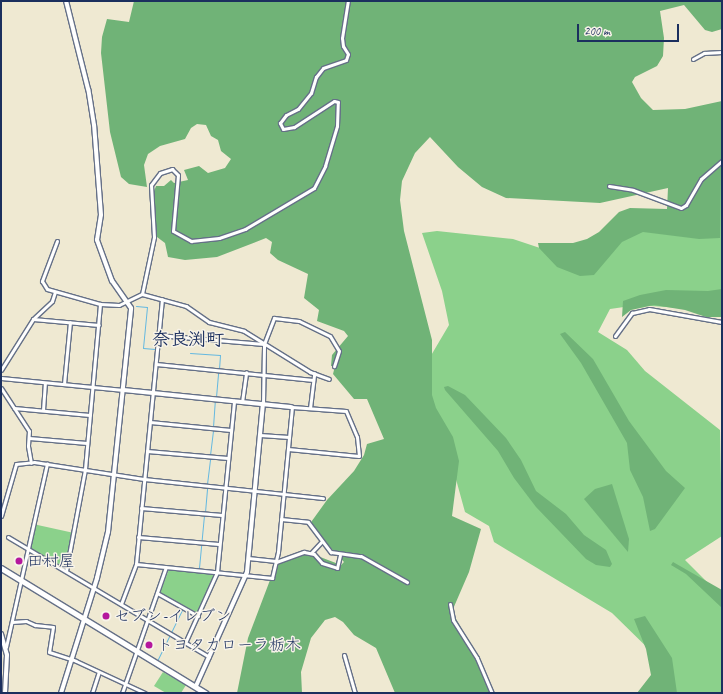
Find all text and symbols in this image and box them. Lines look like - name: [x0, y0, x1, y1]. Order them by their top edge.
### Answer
- scale bar: [579, 16, 681, 42]
- text: 200 m: [584, 23, 610, 39]
- district label: 奈良渕町: [152, 328, 224, 350]
- place label: 田村屋: [27, 551, 75, 571]
- marker: 田村屋: [14, 556, 24, 566]
- place label: セブン-イレブン: [114, 606, 231, 626]
- marker: セブン-イレブン: [101, 611, 111, 621]
- place label: トヨタカローラ栃木: [157, 635, 301, 655]
- marker: トヨタカローラ栃木: [144, 640, 154, 650]

